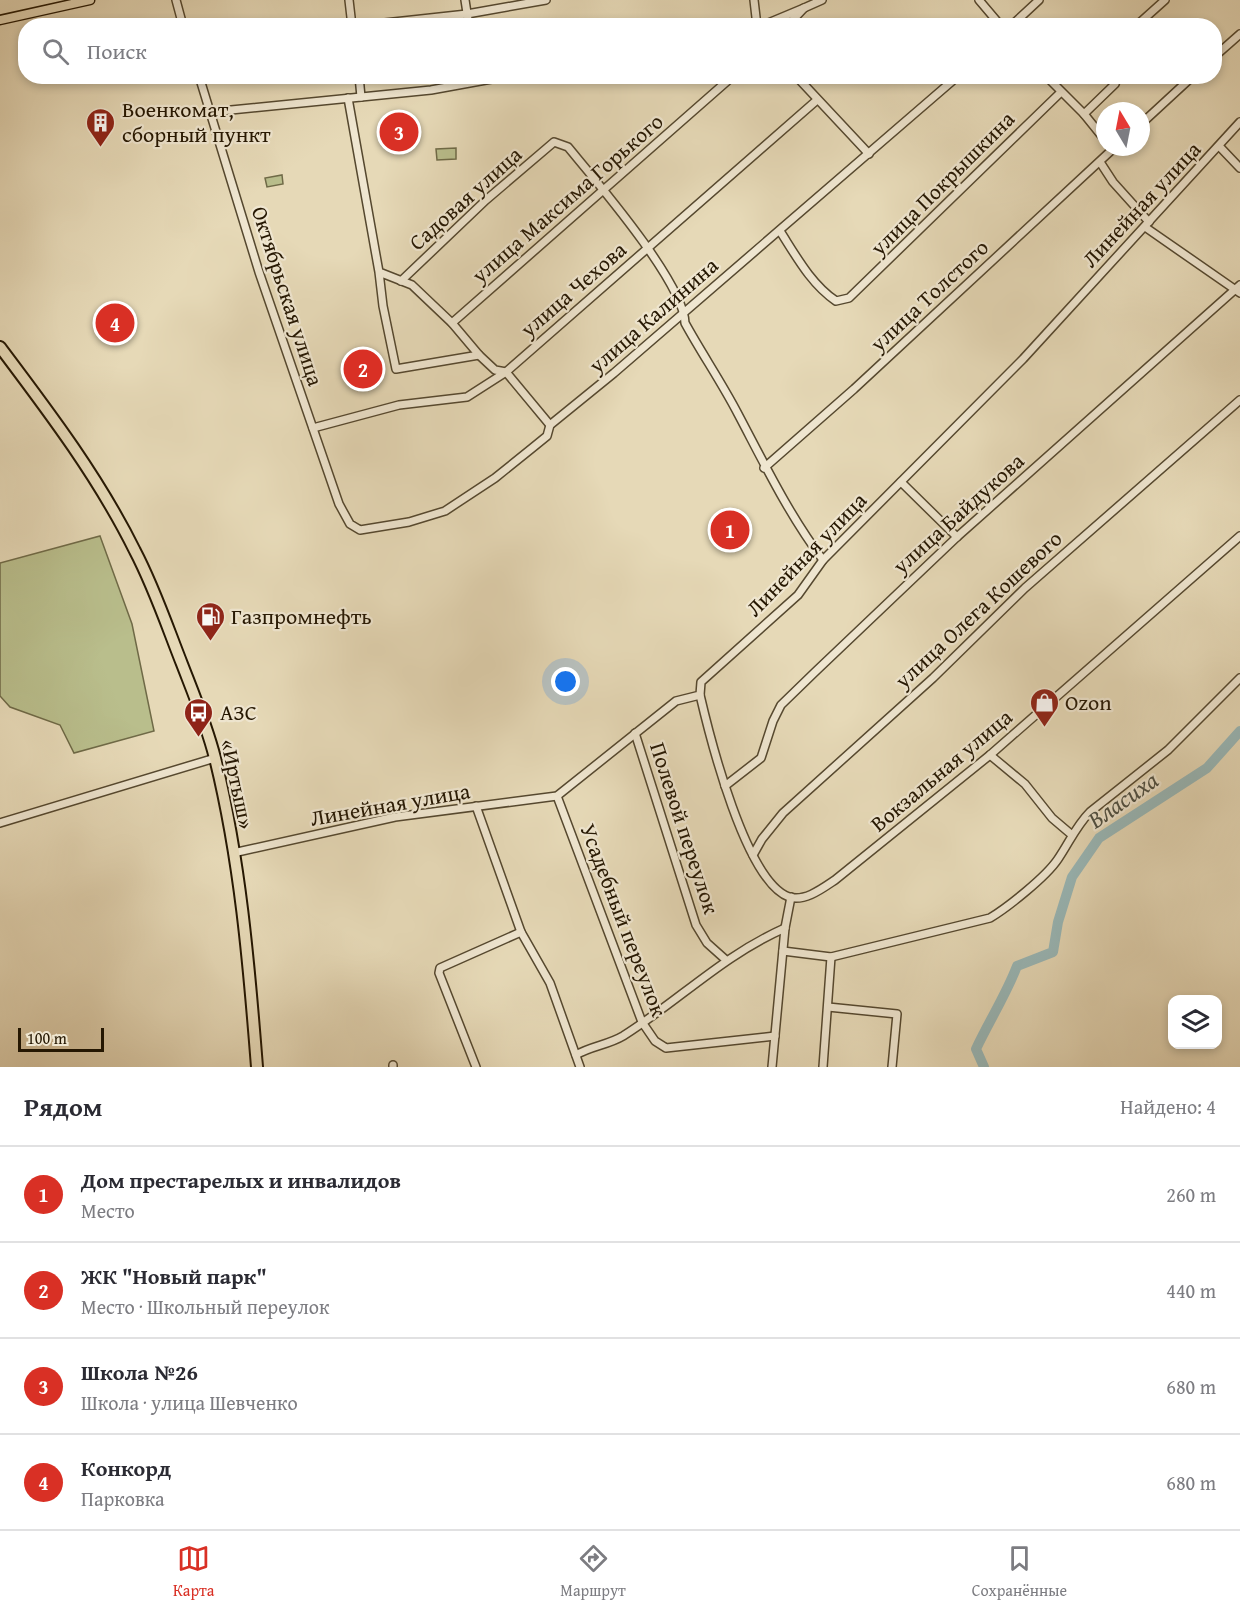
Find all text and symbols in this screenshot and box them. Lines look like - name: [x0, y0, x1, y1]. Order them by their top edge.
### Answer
- search box: [18, 18, 1222, 84]
- icon: search: [39, 35, 72, 68]
- text: Поиск: [87, 35, 147, 67]
- place label: Военкомат, сборный пункт: [122, 93, 271, 150]
- north arrow: [1096, 102, 1150, 156]
- street label: улица Покрышкина: [862, 103, 1022, 263]
- building icon: Военкомат, сборный пункт: [85, 106, 117, 148]
- street label: улица Максима Горького: [463, 106, 670, 291]
- pin: 3: [380, 110, 418, 154]
- street label: Линейная улица: [1074, 134, 1208, 274]
- street label: Садовая улица: [401, 138, 529, 257]
- street label: Октябрьская улица: [244, 202, 332, 390]
- street label: улица Толстого: [862, 231, 996, 359]
- street label: улица Чехова: [512, 233, 634, 345]
- street label: улица Калинина: [580, 249, 725, 381]
- pin: 4: [96, 300, 134, 346]
- pin: 2: [344, 346, 382, 392]
- street label: улица Байдукова: [884, 445, 1031, 582]
- street label: Линейная улица: [738, 484, 874, 623]
- pin: 1: [710, 508, 750, 552]
- street label: улица Олега Кошевого: [886, 523, 1069, 696]
- fuel station icon: Газпромнефть: [194, 600, 226, 642]
- place label: Газпромнефть: [231, 600, 372, 632]
- your location: [551, 667, 580, 696]
- shop icon: Ozon: [1028, 686, 1060, 728]
- place label: Ozon: [1065, 686, 1112, 718]
- bus stop icon: АЗС: [183, 696, 215, 738]
- place label: АЗС: [220, 696, 257, 728]
- street label: Вокзальная улица: [863, 701, 1019, 839]
- street label: «Иртыш»: [213, 736, 263, 832]
- street label: Полевой переулок: [642, 738, 728, 918]
- water label: Власиха: [1079, 763, 1165, 837]
- street label: Линейная улица: [308, 774, 473, 834]
- street label: Усадебный переулок: [572, 819, 676, 1022]
- map controls: [1168, 995, 1222, 1049]
- button: layers: [1168, 995, 1222, 1049]
- scale bar: [18, 1025, 104, 1052]
- text: 100 m: [27, 1026, 67, 1050]
- text: Рядом: [24, 1087, 102, 1126]
- text: Найдено: 4: [1120, 1092, 1216, 1121]
- text: Дом престарелых и инвалидов: [81, 1164, 401, 1196]
- text: 1: [38, 1180, 49, 1209]
- text: 260 m: [1166, 1180, 1216, 1209]
- text: Место: [81, 1196, 135, 1225]
- text: ЖК "Новый парк": [81, 1260, 267, 1292]
- text: 2: [38, 1276, 49, 1305]
- text: 440 m: [1166, 1276, 1216, 1305]
- text: Место · Школьный переулок: [81, 1292, 329, 1321]
- text: Школа №26: [81, 1356, 198, 1388]
- text: 3: [38, 1372, 49, 1401]
- text: 680 m: [1166, 1372, 1216, 1401]
- text: Школа · улица Шевченко: [81, 1388, 298, 1417]
- text: Конкорд: [81, 1452, 171, 1484]
- text: 4: [38, 1468, 49, 1497]
- text: 680 m: [1166, 1468, 1216, 1497]
- text: Парковка: [81, 1484, 165, 1513]
- tab: Карта: [173, 1542, 214, 1602]
- tab: Маршрут: [560, 1542, 626, 1602]
- tab: Сохранённые: [972, 1542, 1067, 1602]

